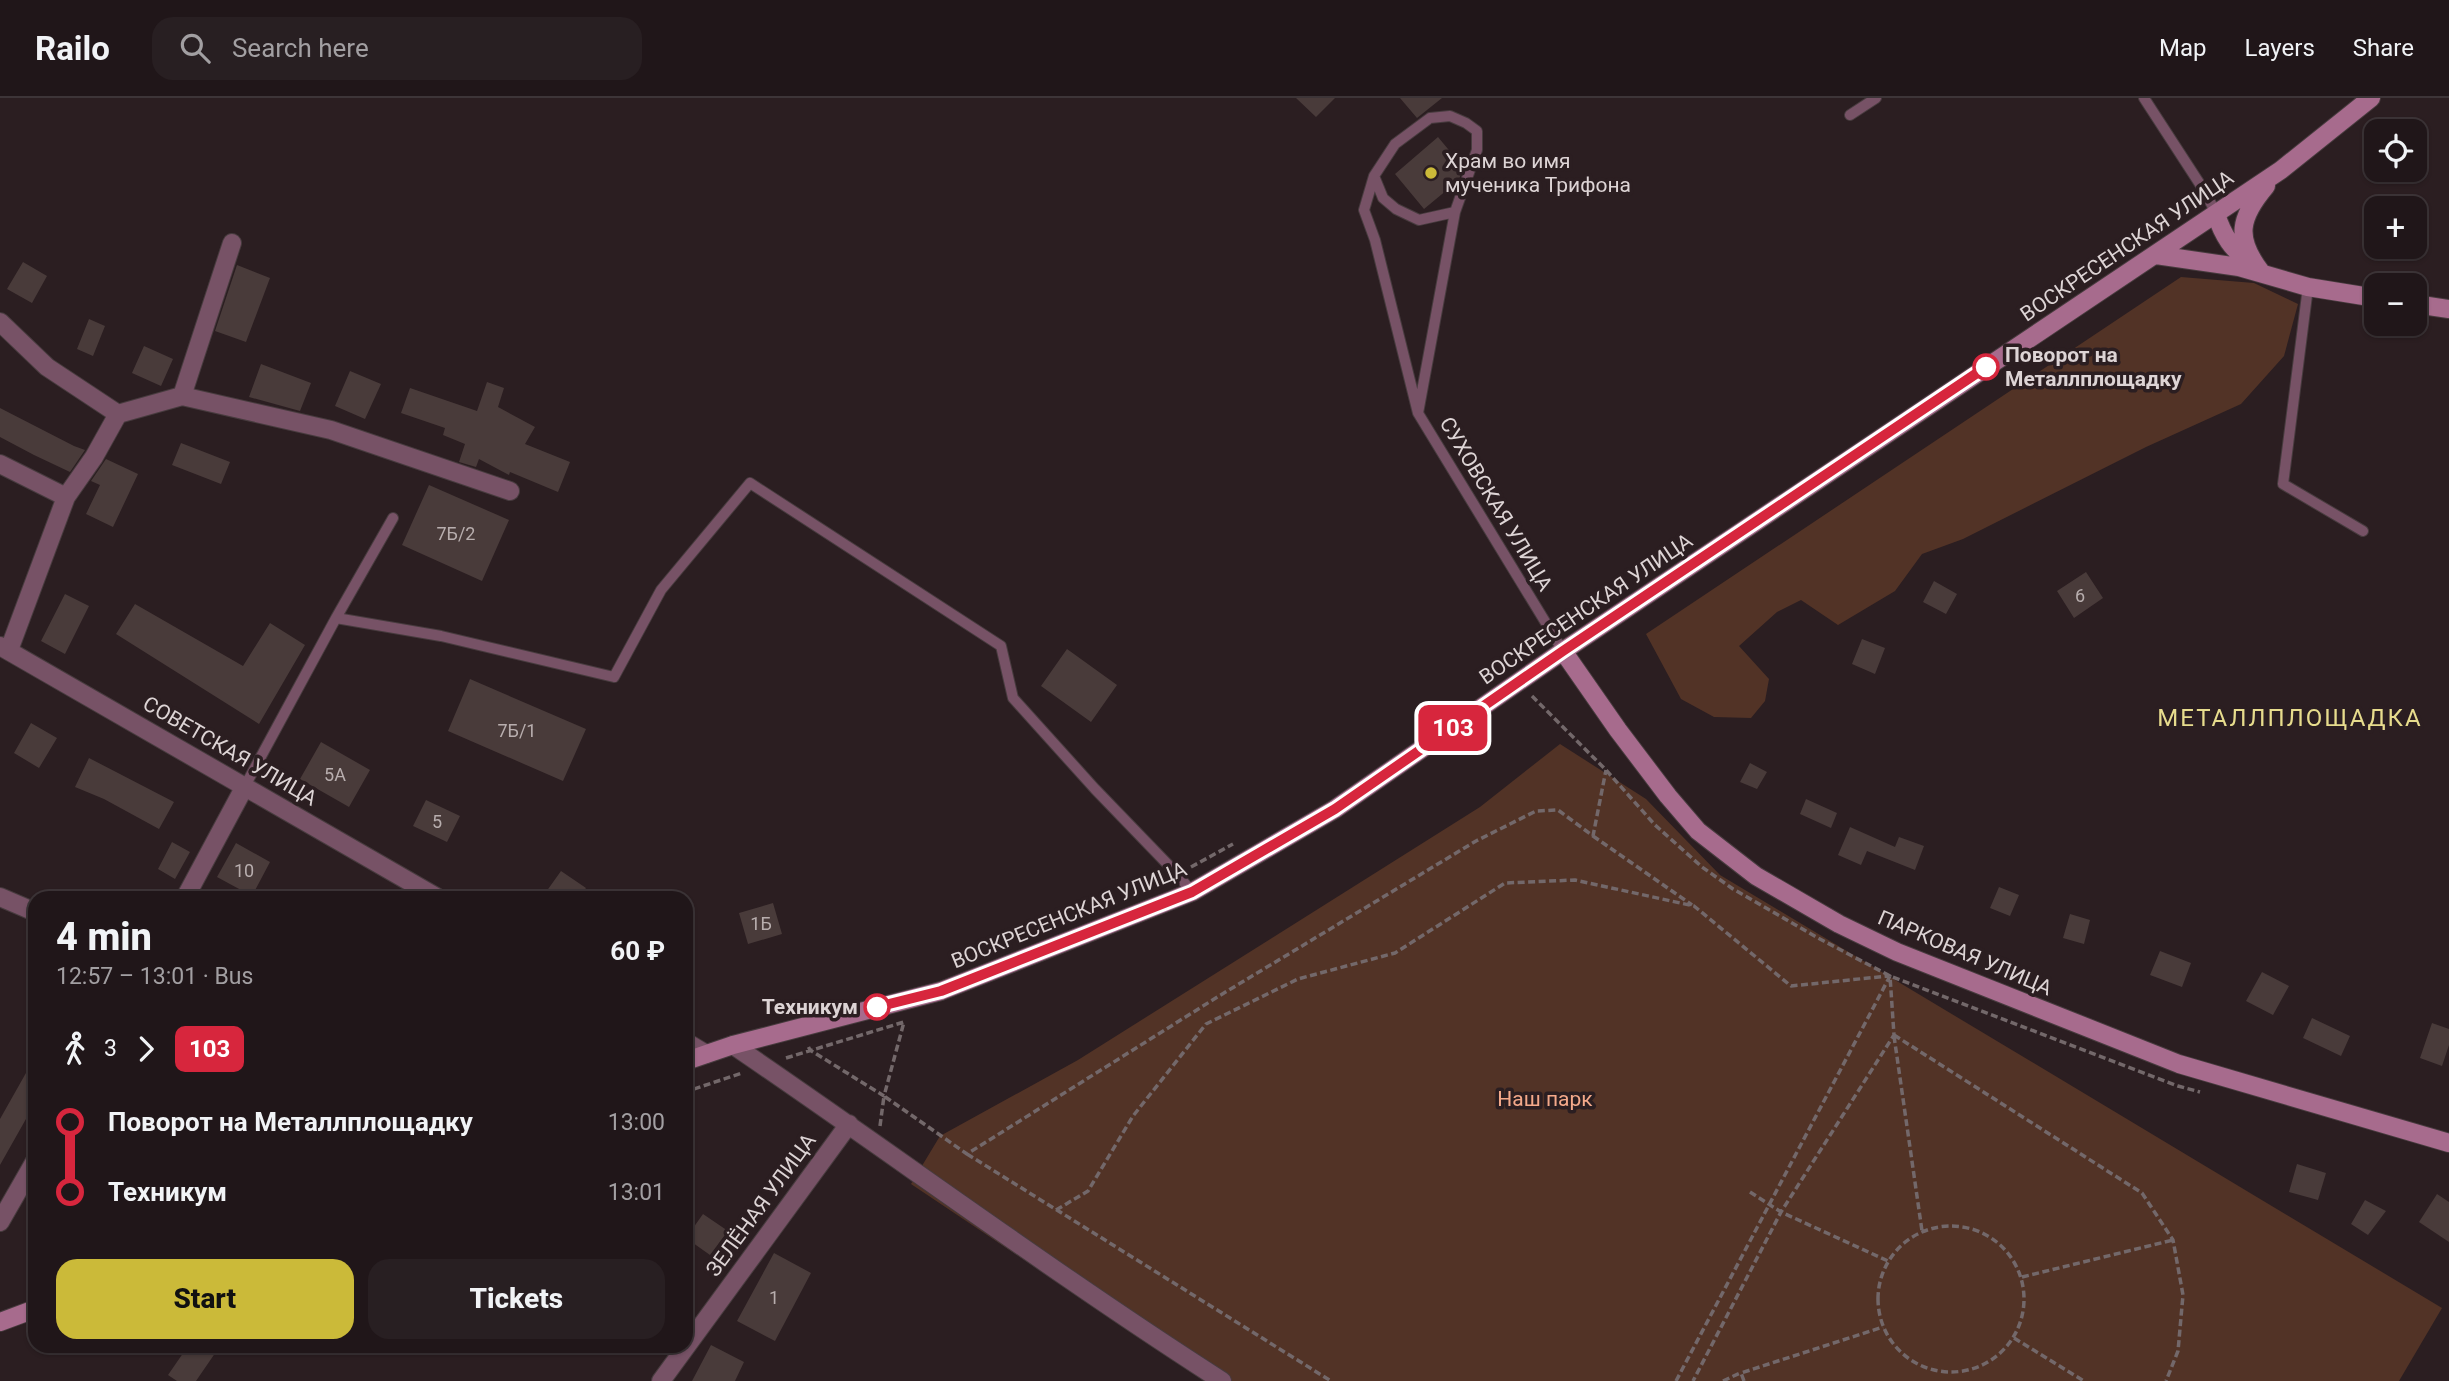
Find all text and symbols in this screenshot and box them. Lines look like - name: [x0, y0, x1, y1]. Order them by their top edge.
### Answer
- search box: [152, 17, 642, 80]
- text: Railo: [35, 29, 110, 68]
- icon: search: [176, 29, 214, 67]
- text: Search here: [232, 33, 369, 63]
- text: Map: [2159, 34, 2207, 62]
- text: Layers: [2245, 34, 2315, 62]
- text: Share: [2353, 34, 2414, 62]
- map controls: [2364, 119, 2427, 336]
- button: locate: [2364, 119, 2427, 182]
- place label: Храм во имя мученика Трифона: [1445, 149, 1631, 197]
- marker: Храм во имя мученика Трифона: [1423, 165, 1439, 181]
- street label: ВОСКРЕСЕНСКАЯ УЛИЦА: [2016, 166, 2238, 326]
- button: +: [2364, 196, 2427, 259]
- button: −: [2364, 273, 2427, 336]
- place label: Поворот на Металлплощадку: [2005, 343, 2182, 391]
- marker: Поворот на Металлплощадку: [1973, 354, 1999, 380]
- street label: СУХОВСКАЯ УЛИЦА: [1435, 413, 1558, 596]
- house number: 7Б/2: [436, 523, 476, 544]
- street label: ВОСКРЕСЕНСКАЯ УЛИЦА: [1475, 529, 1697, 689]
- house number: 6: [2075, 585, 2085, 606]
- street label: СОВЕТСКАЯ УЛИЦА: [139, 691, 321, 811]
- district label: МЕТАЛЛПЛОЩАДКА: [2157, 704, 2423, 732]
- line badge: 103: [1413, 705, 1493, 751]
- text: 103: [1432, 714, 1474, 742]
- house number: 7Б/1: [497, 720, 537, 741]
- house number: 5А: [324, 764, 346, 785]
- house number: 5: [432, 811, 442, 832]
- street label: ВОСКРЕСЕНСКАЯ УЛИЦА: [948, 857, 1190, 973]
- house number: 10: [234, 860, 254, 881]
- street label: ПАРКОВАЯ УЛИЦА: [1874, 905, 2056, 1001]
- house number: 1Б: [750, 913, 772, 934]
- text: 4 min: [56, 915, 152, 959]
- text: 60 ₽: [610, 936, 665, 966]
- text: 12:57 – 13:01 · Bus: [56, 963, 253, 990]
- marker: Техникум: [864, 994, 890, 1020]
- place label: Техникум: [762, 995, 858, 1019]
- icon: walk: [56, 1030, 94, 1068]
- icon: forward: [127, 1030, 165, 1068]
- text: 3: [104, 1035, 117, 1062]
- text: 103: [189, 1035, 230, 1063]
- park label: Наш парк: [1497, 1087, 1593, 1111]
- text: Поворот на Металлплощадку: [108, 1107, 473, 1137]
- text: 13:00: [608, 1109, 665, 1136]
- street label: ЗЕЛЁНАЯ УЛИЦА: [701, 1129, 821, 1281]
- text: Техникум: [108, 1177, 227, 1207]
- text: 13:01: [608, 1179, 665, 1206]
- button: Start: [56, 1259, 354, 1339]
- button: Tickets: [368, 1259, 665, 1339]
- house number: 1: [769, 1287, 779, 1308]

